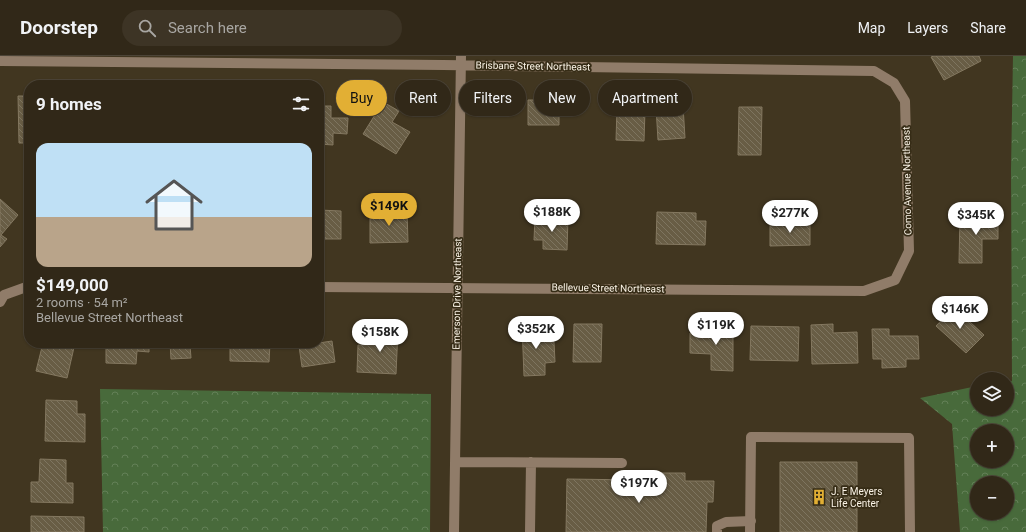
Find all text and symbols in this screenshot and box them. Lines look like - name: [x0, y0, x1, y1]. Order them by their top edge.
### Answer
- search box: [122, 10, 402, 46]
- text: Doorstep: [20, 16, 98, 39]
- icon: search: [136, 17, 158, 39]
- text: Search here: [168, 19, 247, 37]
- text: Map: [858, 20, 885, 36]
- text: Layers: [907, 20, 948, 36]
- text: Share: [970, 20, 1006, 36]
- street label: Brisbane Street Northeast: [475, 59, 591, 73]
- chip: Buy: [336, 80, 387, 116]
- chip: Rent: [395, 80, 451, 116]
- chip: Filters: [459, 80, 526, 116]
- chip: New: [534, 80, 590, 116]
- chip: Apartment: [598, 80, 692, 116]
- icon: filters: [290, 93, 312, 115]
- text: 9 homes: [36, 94, 102, 114]
- street label: Como Avenue Northeast: [901, 127, 913, 235]
- icon: home: [138, 169, 210, 241]
- pin: $149K: [361, 193, 417, 227]
- text: $149K: [370, 198, 408, 213]
- pin: $188K: [524, 199, 580, 233]
- pin: $277K: [762, 200, 818, 234]
- pin: $345K: [948, 202, 1004, 236]
- text: $188K: [533, 204, 571, 219]
- text: $277K: [771, 205, 809, 220]
- text: $345K: [957, 207, 995, 222]
- street label: Emerson Drive Northeast: [451, 238, 463, 350]
- text: $149,000: [36, 275, 108, 295]
- street label: Bellevue Street Northeast: [551, 282, 665, 294]
- text: 2 rooms · 54 m²: [36, 295, 128, 310]
- pin: $146K: [932, 296, 988, 330]
- text: $146K: [941, 301, 979, 316]
- text: Bellevue Street Northeast: [36, 310, 183, 325]
- pin: $119K: [688, 312, 744, 346]
- pin: $352K: [508, 316, 564, 350]
- text: $119K: [697, 317, 735, 332]
- pin: $158K: [352, 319, 408, 353]
- text: $352K: [517, 321, 555, 336]
- text: $158K: [361, 324, 399, 339]
- map controls: [970, 372, 1014, 520]
- button: layers: [970, 372, 1014, 416]
- button: +: [970, 424, 1014, 468]
- pin: $197K: [611, 470, 667, 504]
- text: $197K: [620, 475, 658, 490]
- button: −: [970, 476, 1014, 520]
- place label: J. E Meyers Life Center: [831, 486, 882, 509]
- building icon: J. E Meyers Life Center: [810, 488, 828, 506]

